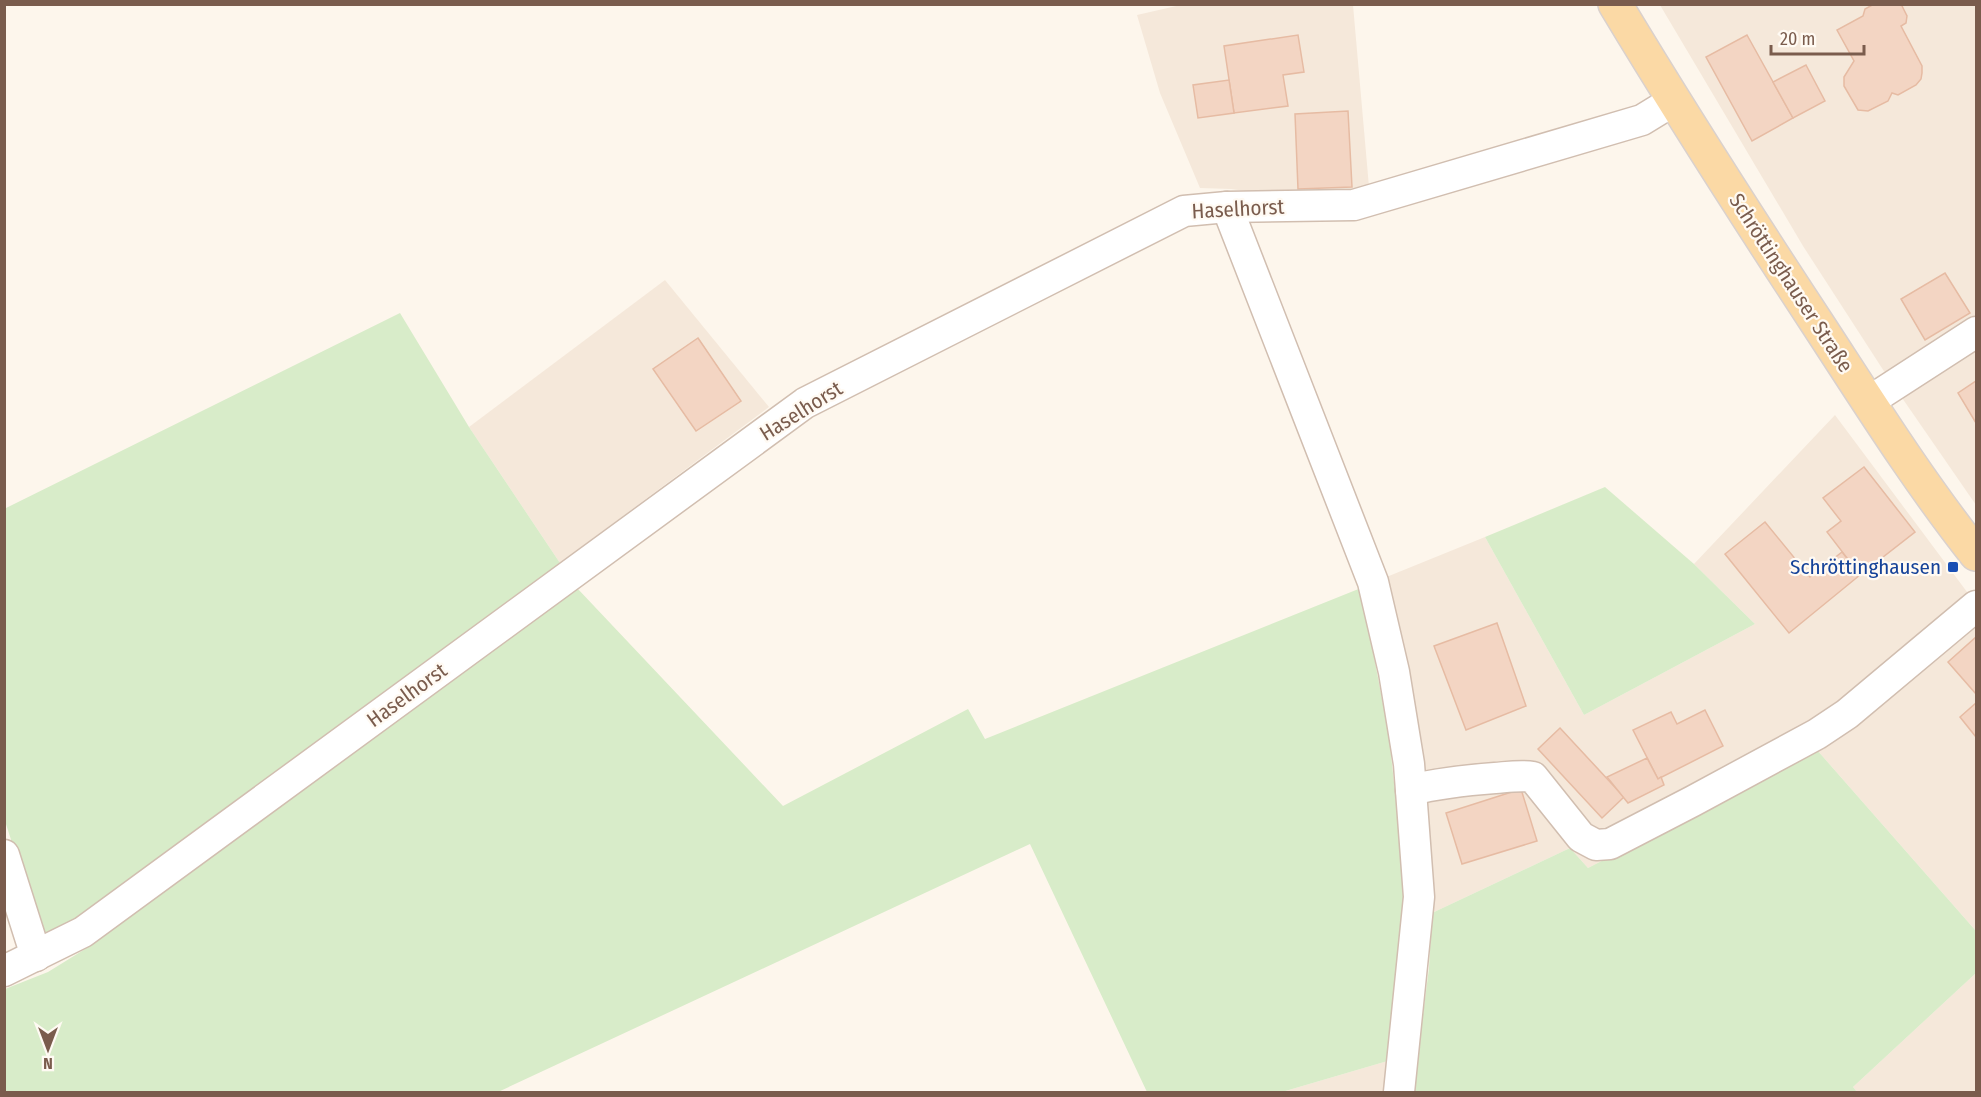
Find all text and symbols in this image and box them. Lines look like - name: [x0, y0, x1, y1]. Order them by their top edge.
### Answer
- scale bar: [1771, 18, 1864, 56]
- text: 20 m: [1780, 28, 1815, 50]
- street label: Schröttinghauser Straße: [1723, 189, 1859, 377]
- street label: Haselhorst: [1191, 194, 1285, 224]
- street label: Haselhorst: [755, 375, 847, 447]
- place label: Schröttinghausen: [1790, 554, 1941, 580]
- marker: Schröttinghausen: [1946, 560, 1960, 574]
- street label: Haselhorst: [362, 657, 452, 733]
- north arrow: [18, 1019, 78, 1079]
- text: N: [43, 1054, 53, 1073]

